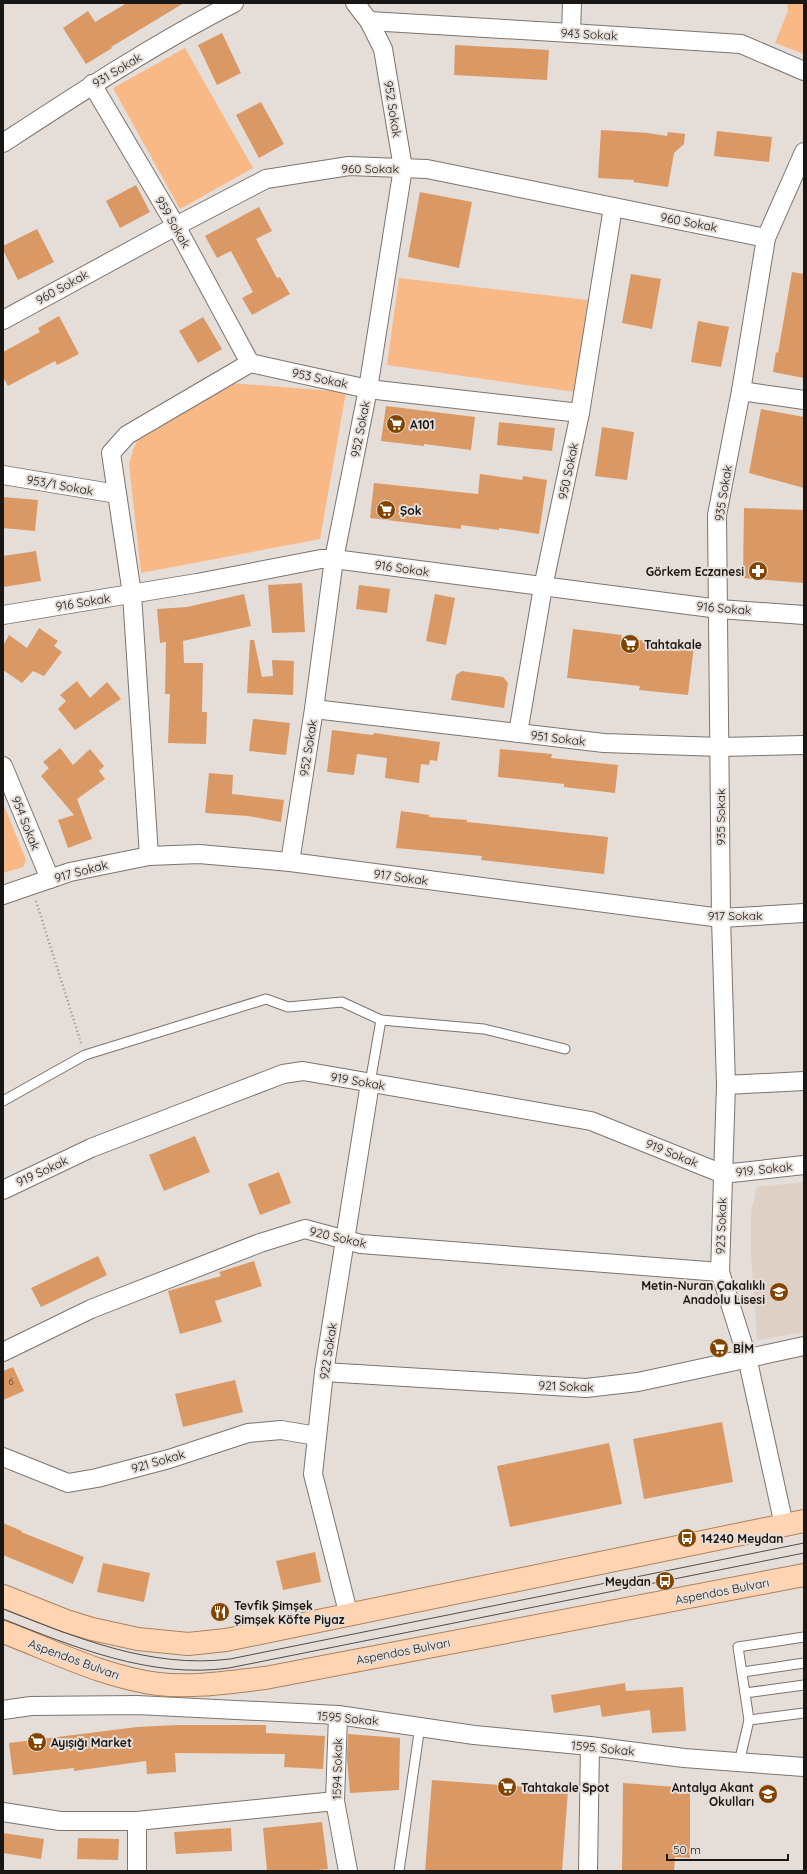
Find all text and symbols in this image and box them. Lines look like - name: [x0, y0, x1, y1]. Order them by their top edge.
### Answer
- street label: 943 Sokak: [560, 25, 618, 43]
- street label: 931 Sokak: [90, 49, 144, 91]
- street label: 952 Sokak: [381, 80, 405, 138]
- street label: 960 Sokak: [341, 161, 399, 176]
- street label: 959 Sokak: [152, 193, 194, 251]
- street label: 960 Sokak: [659, 209, 719, 235]
- street label: 960 Sokak: [33, 266, 91, 308]
- street label: 953 Sokak: [291, 365, 349, 391]
- street label: 952 Sokak: [347, 399, 373, 459]
- supermarket icon: A101: [385, 413, 407, 435]
- place label: A101: [410, 417, 434, 432]
- street label: 950 Sokak: [555, 441, 581, 501]
- street label: 935 Sokak: [711, 464, 735, 522]
- street label: 953/1 Sokak: [25, 472, 95, 498]
- supermarket icon: Şok: [375, 499, 397, 521]
- place label: Şok: [400, 503, 422, 518]
- street label: 916 Sokak: [374, 557, 430, 579]
- pharmacy icon: Görkem Eczanesi: [747, 560, 769, 582]
- place label: Görkem Eczanesi: [646, 564, 744, 579]
- street label: 916 Sokak: [55, 590, 111, 614]
- street label: 916 Sokak: [696, 598, 752, 618]
- supermarket icon: Tahtakale: [619, 633, 641, 655]
- place label: Tahtakale: [644, 637, 702, 652]
- street label: 952 Sokak: [296, 719, 320, 777]
- street label: 951 Sokak: [530, 727, 586, 749]
- street label: 935 Sokak: [713, 789, 728, 845]
- street label: 954 Sokak: [8, 794, 44, 852]
- street label: 917 Sokak: [53, 857, 109, 885]
- street label: 917 Sokak: [373, 866, 429, 888]
- street label: 917 Sokak: [708, 908, 762, 923]
- street label: 919 Sokak: [329, 1069, 387, 1093]
- street label: 919 Sokak: [644, 1136, 700, 1170]
- street label: 919 Sokak: [14, 1153, 70, 1189]
- street label: 919. Sokak: [735, 1159, 793, 1179]
- street label: 923 Sokak: [713, 1197, 729, 1255]
- street label: 920 Sokak: [308, 1223, 368, 1251]
- place label: Metin-Nuran Çakalıklı Anadolu Lisesi: [641, 1278, 765, 1307]
- school or university icon: Metin-Nuran Çakalıklı Anadolu Lisesi: [768, 1281, 790, 1303]
- street label: 922 Sokak: [316, 1322, 340, 1380]
- supermarket icon: BİM: [708, 1337, 730, 1359]
- place label: BİM: [733, 1341, 754, 1356]
- house number: 6: [8, 1375, 14, 1388]
- street label: 921 Sokak: [538, 1378, 594, 1394]
- street label: 921 Sokak: [129, 1446, 187, 1476]
- bus stop icon: 14240 Meydan: [676, 1527, 698, 1549]
- place label: 14240 Meydan: [701, 1531, 783, 1546]
- bus stop icon: Meydan: [654, 1570, 676, 1592]
- place label: Meydan: [605, 1574, 651, 1589]
- street label: Aspendos Bulvarı: [674, 1575, 770, 1607]
- place label: Tevfik Şimşek Şimşek Köfte Piyaz: [234, 1598, 345, 1627]
- restaurant icon: Tevfik Şimşek Şimşek Köfte Piyaz: [209, 1601, 231, 1623]
- street label: Aspendos Bulvarı: [355, 1635, 451, 1667]
- street label: Aspendos Bulvarı: [26, 1636, 122, 1682]
- street label: 1595 Sokak: [317, 1708, 379, 1728]
- supermarket icon: Ayışığı Market: [26, 1731, 48, 1753]
- place label: Ayışığı Market: [51, 1735, 132, 1750]
- street label: 1595. Sokak: [571, 1737, 635, 1759]
- street label: 1594 Sokak: [329, 1738, 345, 1800]
- supermarket icon: Tahtakale Spot: [496, 1776, 518, 1798]
- place label: Tahtakale Spot: [521, 1780, 609, 1795]
- place label: Antalya Akant Okulları: [672, 1780, 754, 1809]
- school or university icon: Antalya Akant Okulları: [757, 1783, 779, 1805]
- scale bar: [667, 1836, 788, 1862]
- text: 50 m: [673, 1842, 701, 1857]

